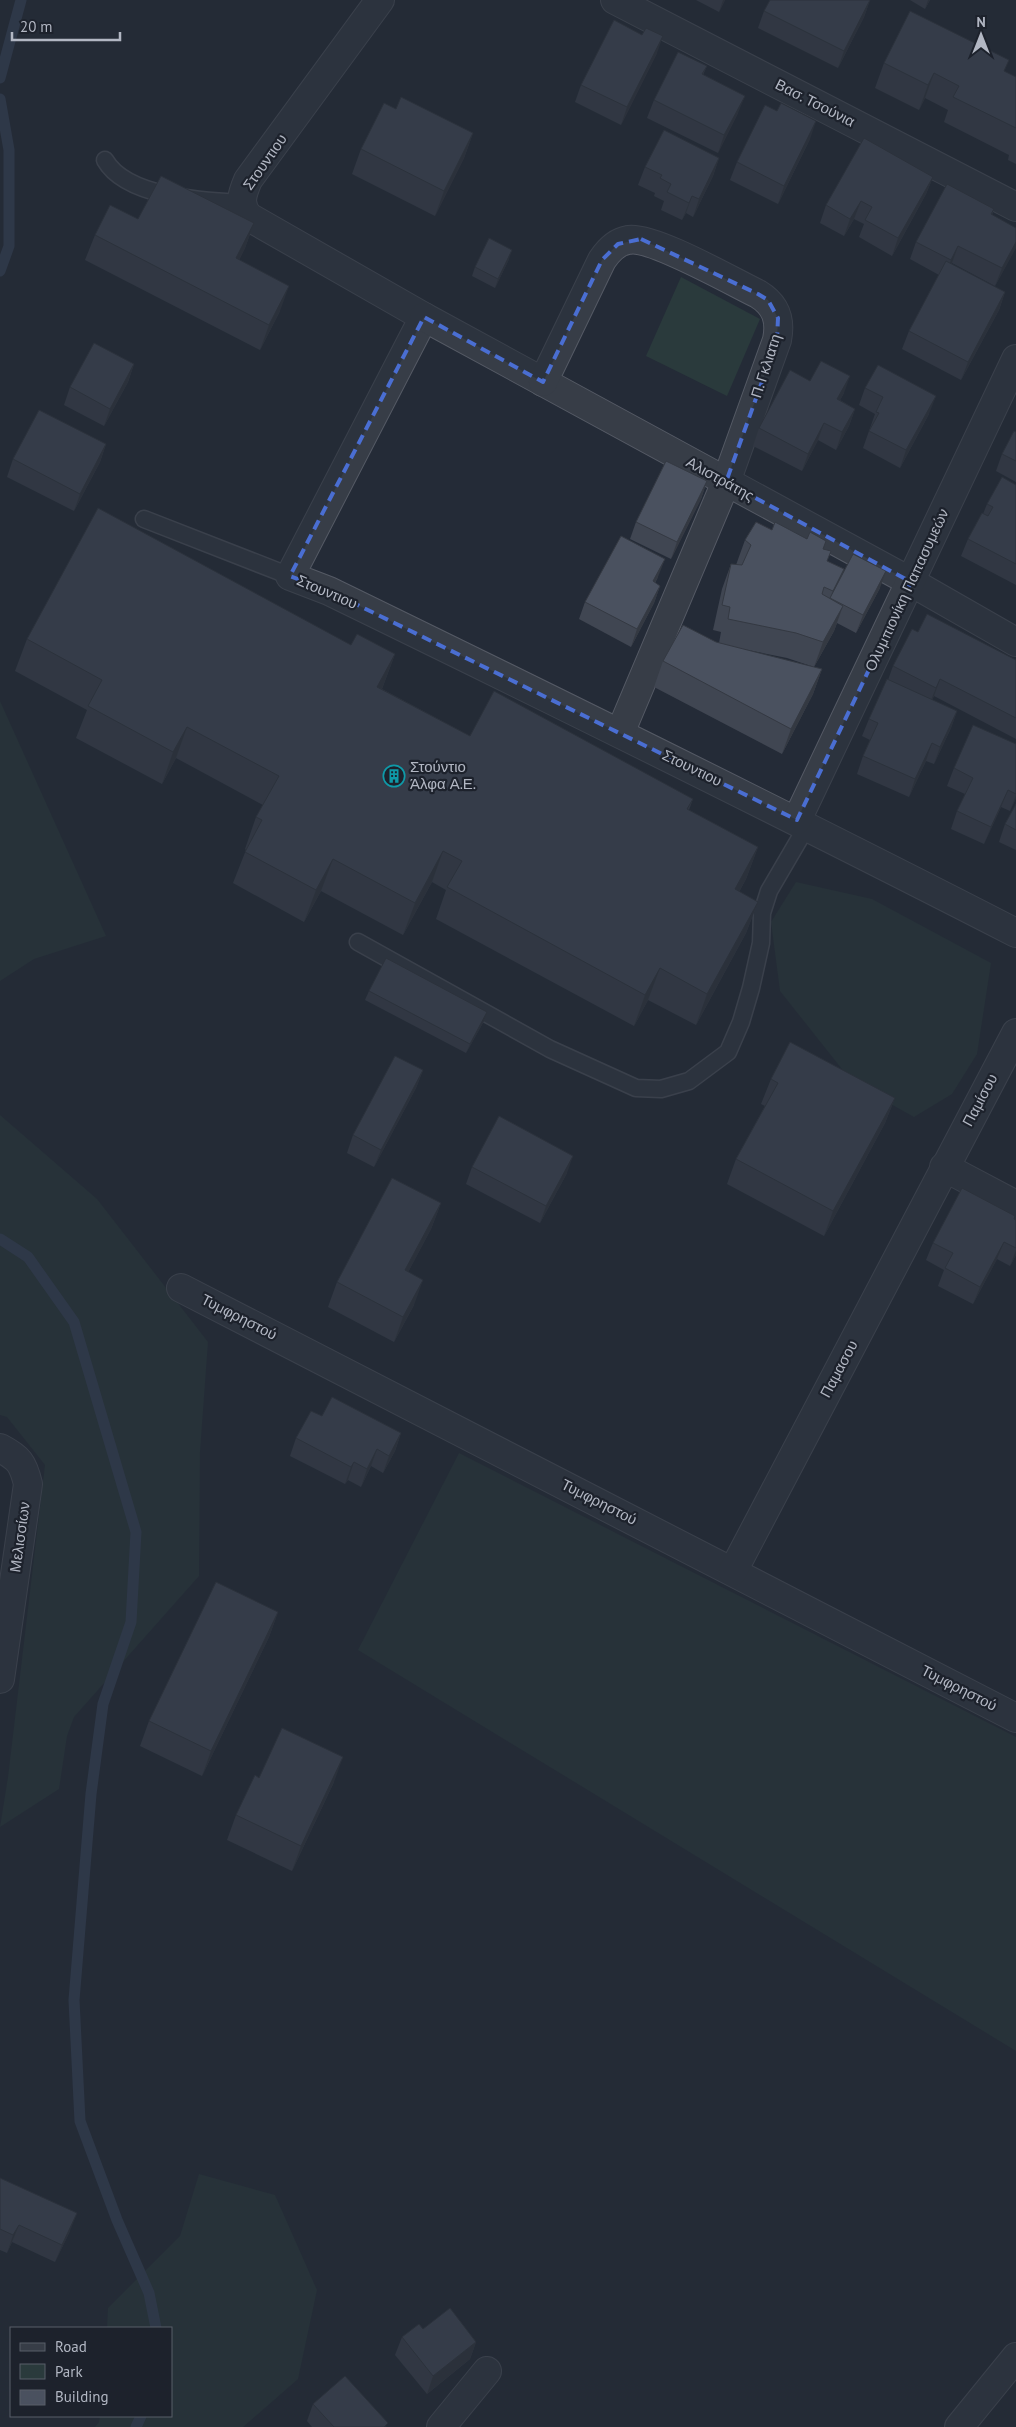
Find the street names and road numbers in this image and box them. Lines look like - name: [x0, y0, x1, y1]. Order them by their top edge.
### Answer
- street label: Βασ. Τσούνια: [772, 74, 858, 131]
- street label: Στουντιου: [238, 130, 291, 193]
- street label: Π. Γκλιατη: [746, 331, 785, 400]
- street label: Αλιστράτης: [683, 452, 758, 505]
- street label: Ολυμπιονίκη Παπασυμεών: [860, 505, 953, 674]
- street label: Στουντιου: [294, 570, 360, 613]
- street label: Στουντιου: [659, 745, 725, 790]
- street label: Παμίσου: [958, 1070, 1001, 1129]
- street label: Τυμφρηστού: [198, 1289, 280, 1344]
- street label: Παμασου: [816, 1337, 862, 1401]
- street label: Τυμφρηστού: [558, 1474, 640, 1529]
- street label: Μελισσίων: [5, 1500, 34, 1573]
- street label: Τυμφρηστού: [918, 1660, 1000, 1715]

